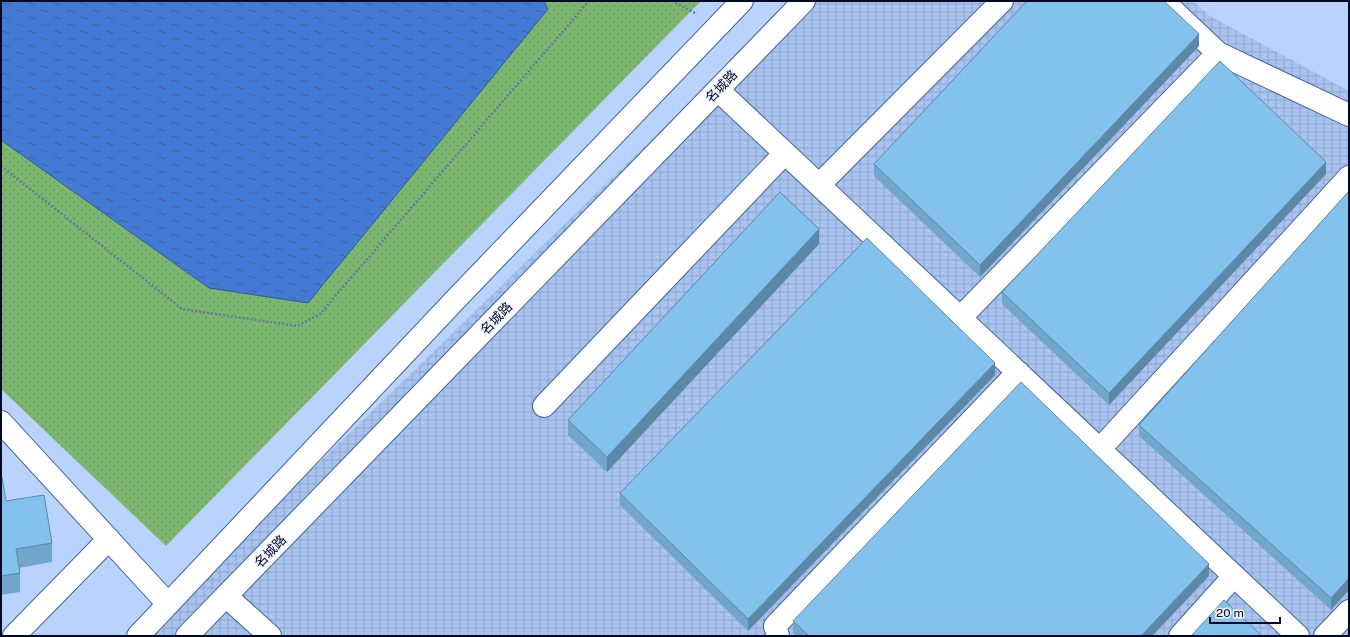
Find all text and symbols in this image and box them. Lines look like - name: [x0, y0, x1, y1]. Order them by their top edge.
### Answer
- street label: 名城路: [702, 67, 740, 106]
- street label: 名城路: [477, 299, 515, 338]
- street label: 名城路: [251, 532, 289, 571]
- scale bar: [1210, 599, 1280, 625]
- text: 20 m: [1216, 606, 1244, 620]

